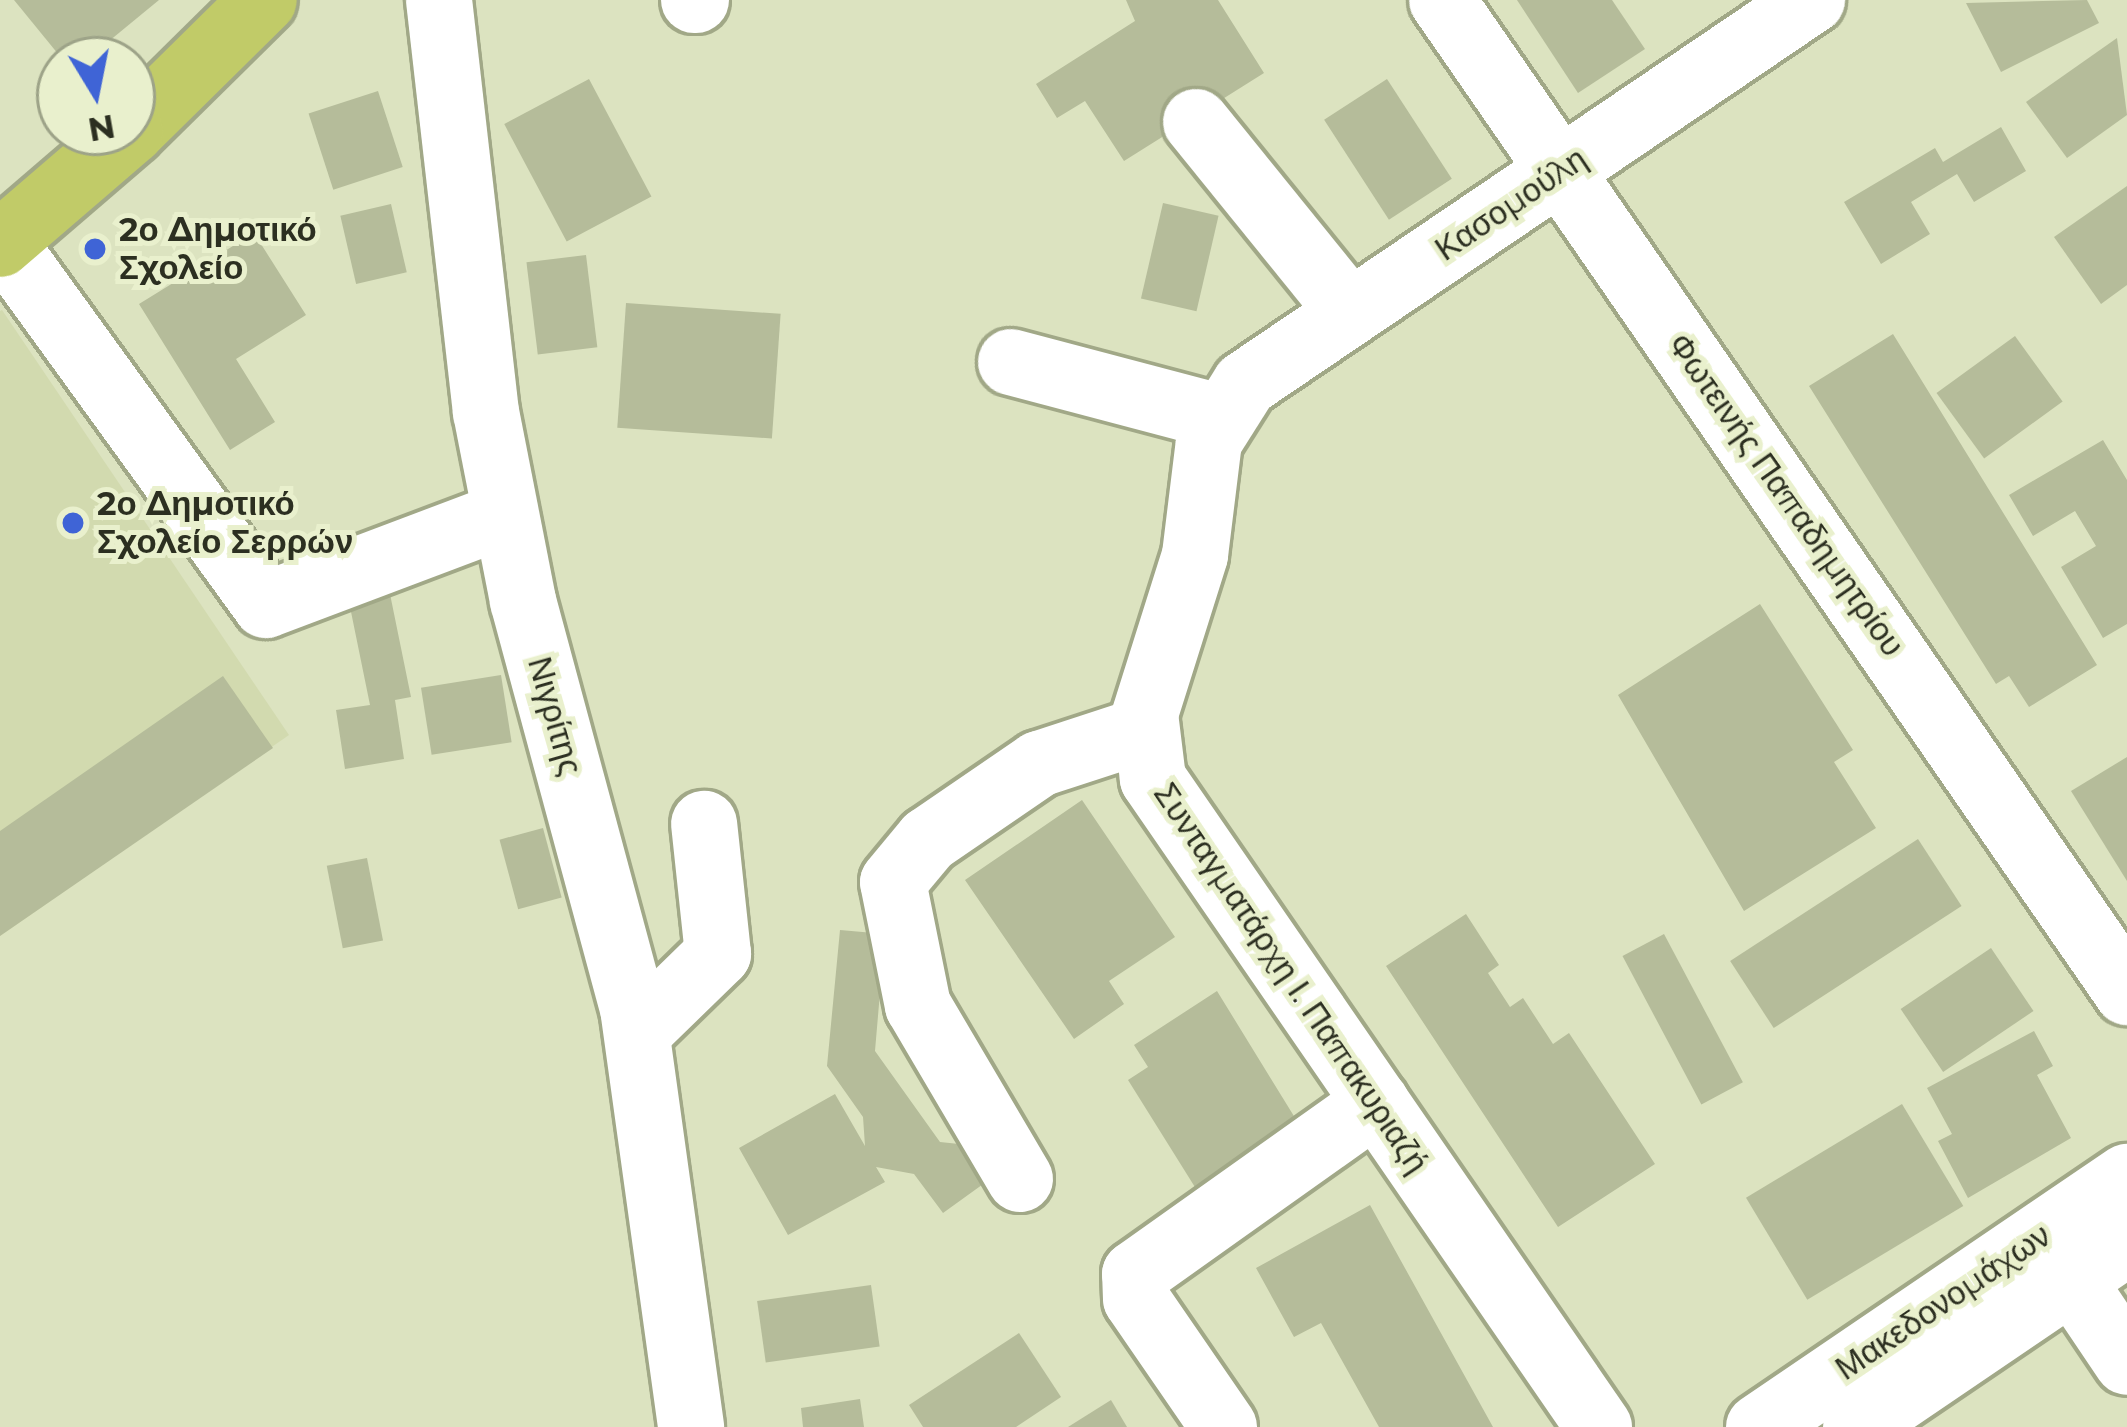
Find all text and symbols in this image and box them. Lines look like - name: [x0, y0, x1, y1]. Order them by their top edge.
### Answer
- north arrow: [36, 36, 156, 156]
- text: N: [85, 106, 118, 151]
- street label: Κασομούλη: [1428, 139, 1594, 269]
- place label: 2ο Δημοτικό Σχολείο: [119, 210, 317, 288]
- marker: 2ο Δημοτικό Σχολείο: [82, 236, 108, 262]
- street label: Φωτεινής Παπαδημητρίου: [1659, 326, 1913, 664]
- place label: 2ο Δημοτικό Σχολείο Σερρών: [97, 484, 353, 562]
- marker: 2ο Δημοτικό Σχολείο Σερρών: [60, 510, 86, 536]
- street label: Νιγρίτης: [519, 652, 591, 780]
- street label: Συνταγματάρχη Ι. Παπακυριαζή: [1145, 775, 1437, 1181]
- street label: Μακεδονομάχων: [1828, 1215, 2058, 1389]

